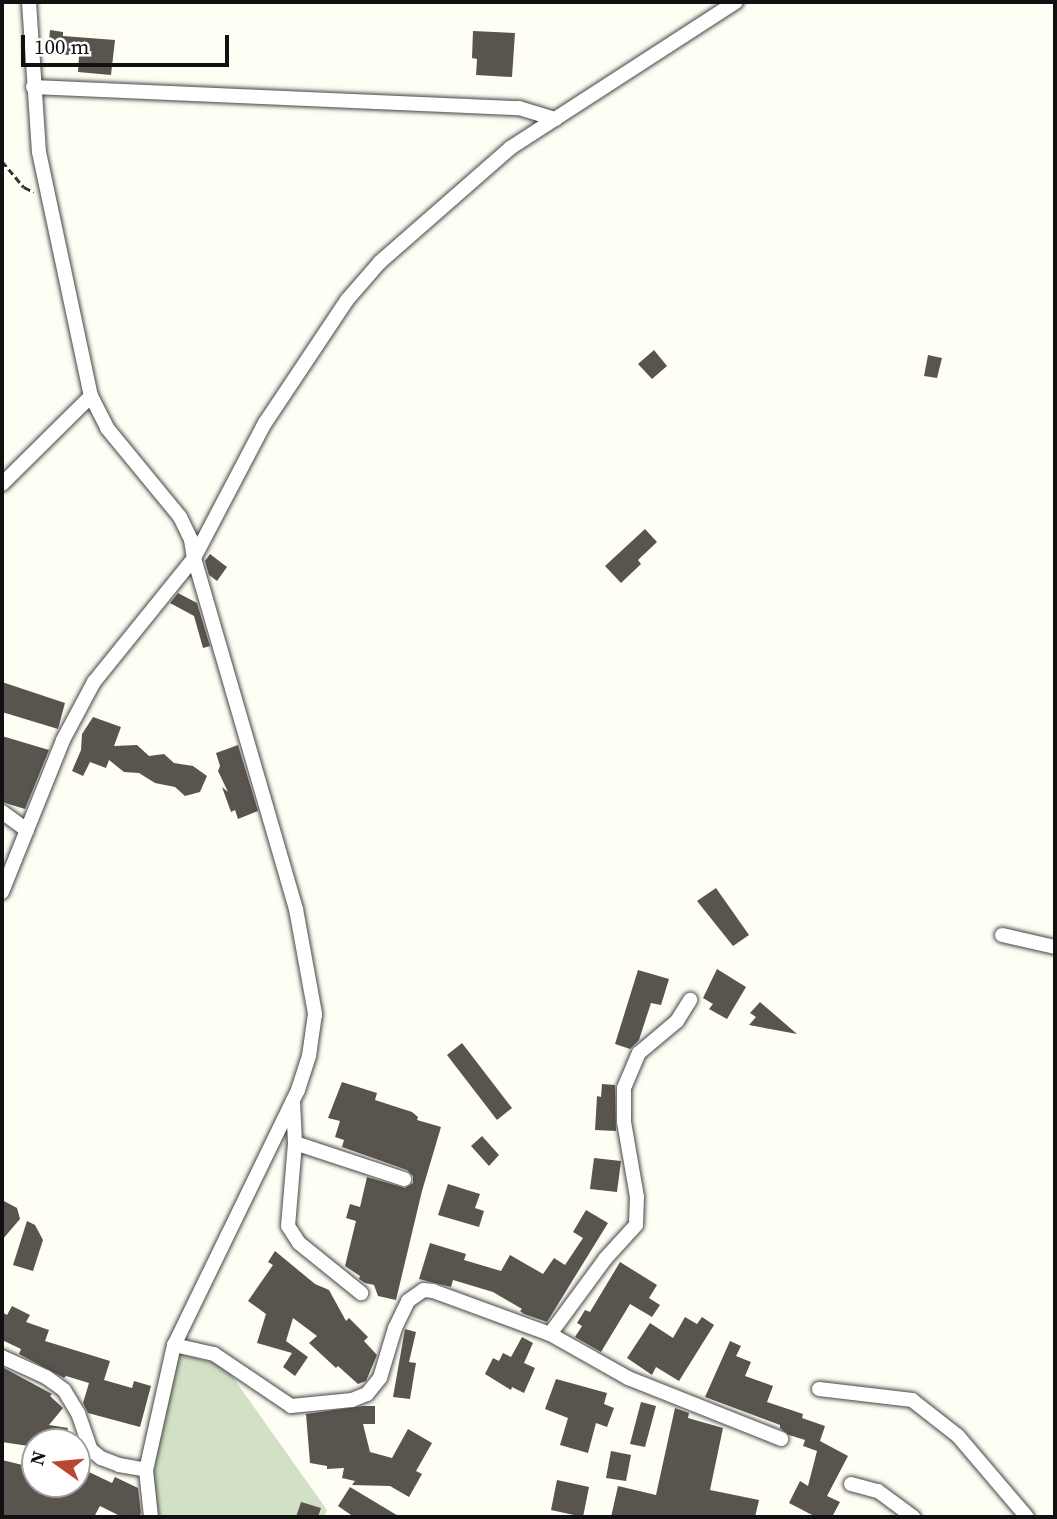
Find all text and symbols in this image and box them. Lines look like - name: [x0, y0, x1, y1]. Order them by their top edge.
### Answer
- scale bar: [24, 21, 233, 65]
- text: 100 m: [34, 32, 89, 61]
- north arrow: [21, 1428, 91, 1498]
- text: N: [23, 1448, 52, 1468]

